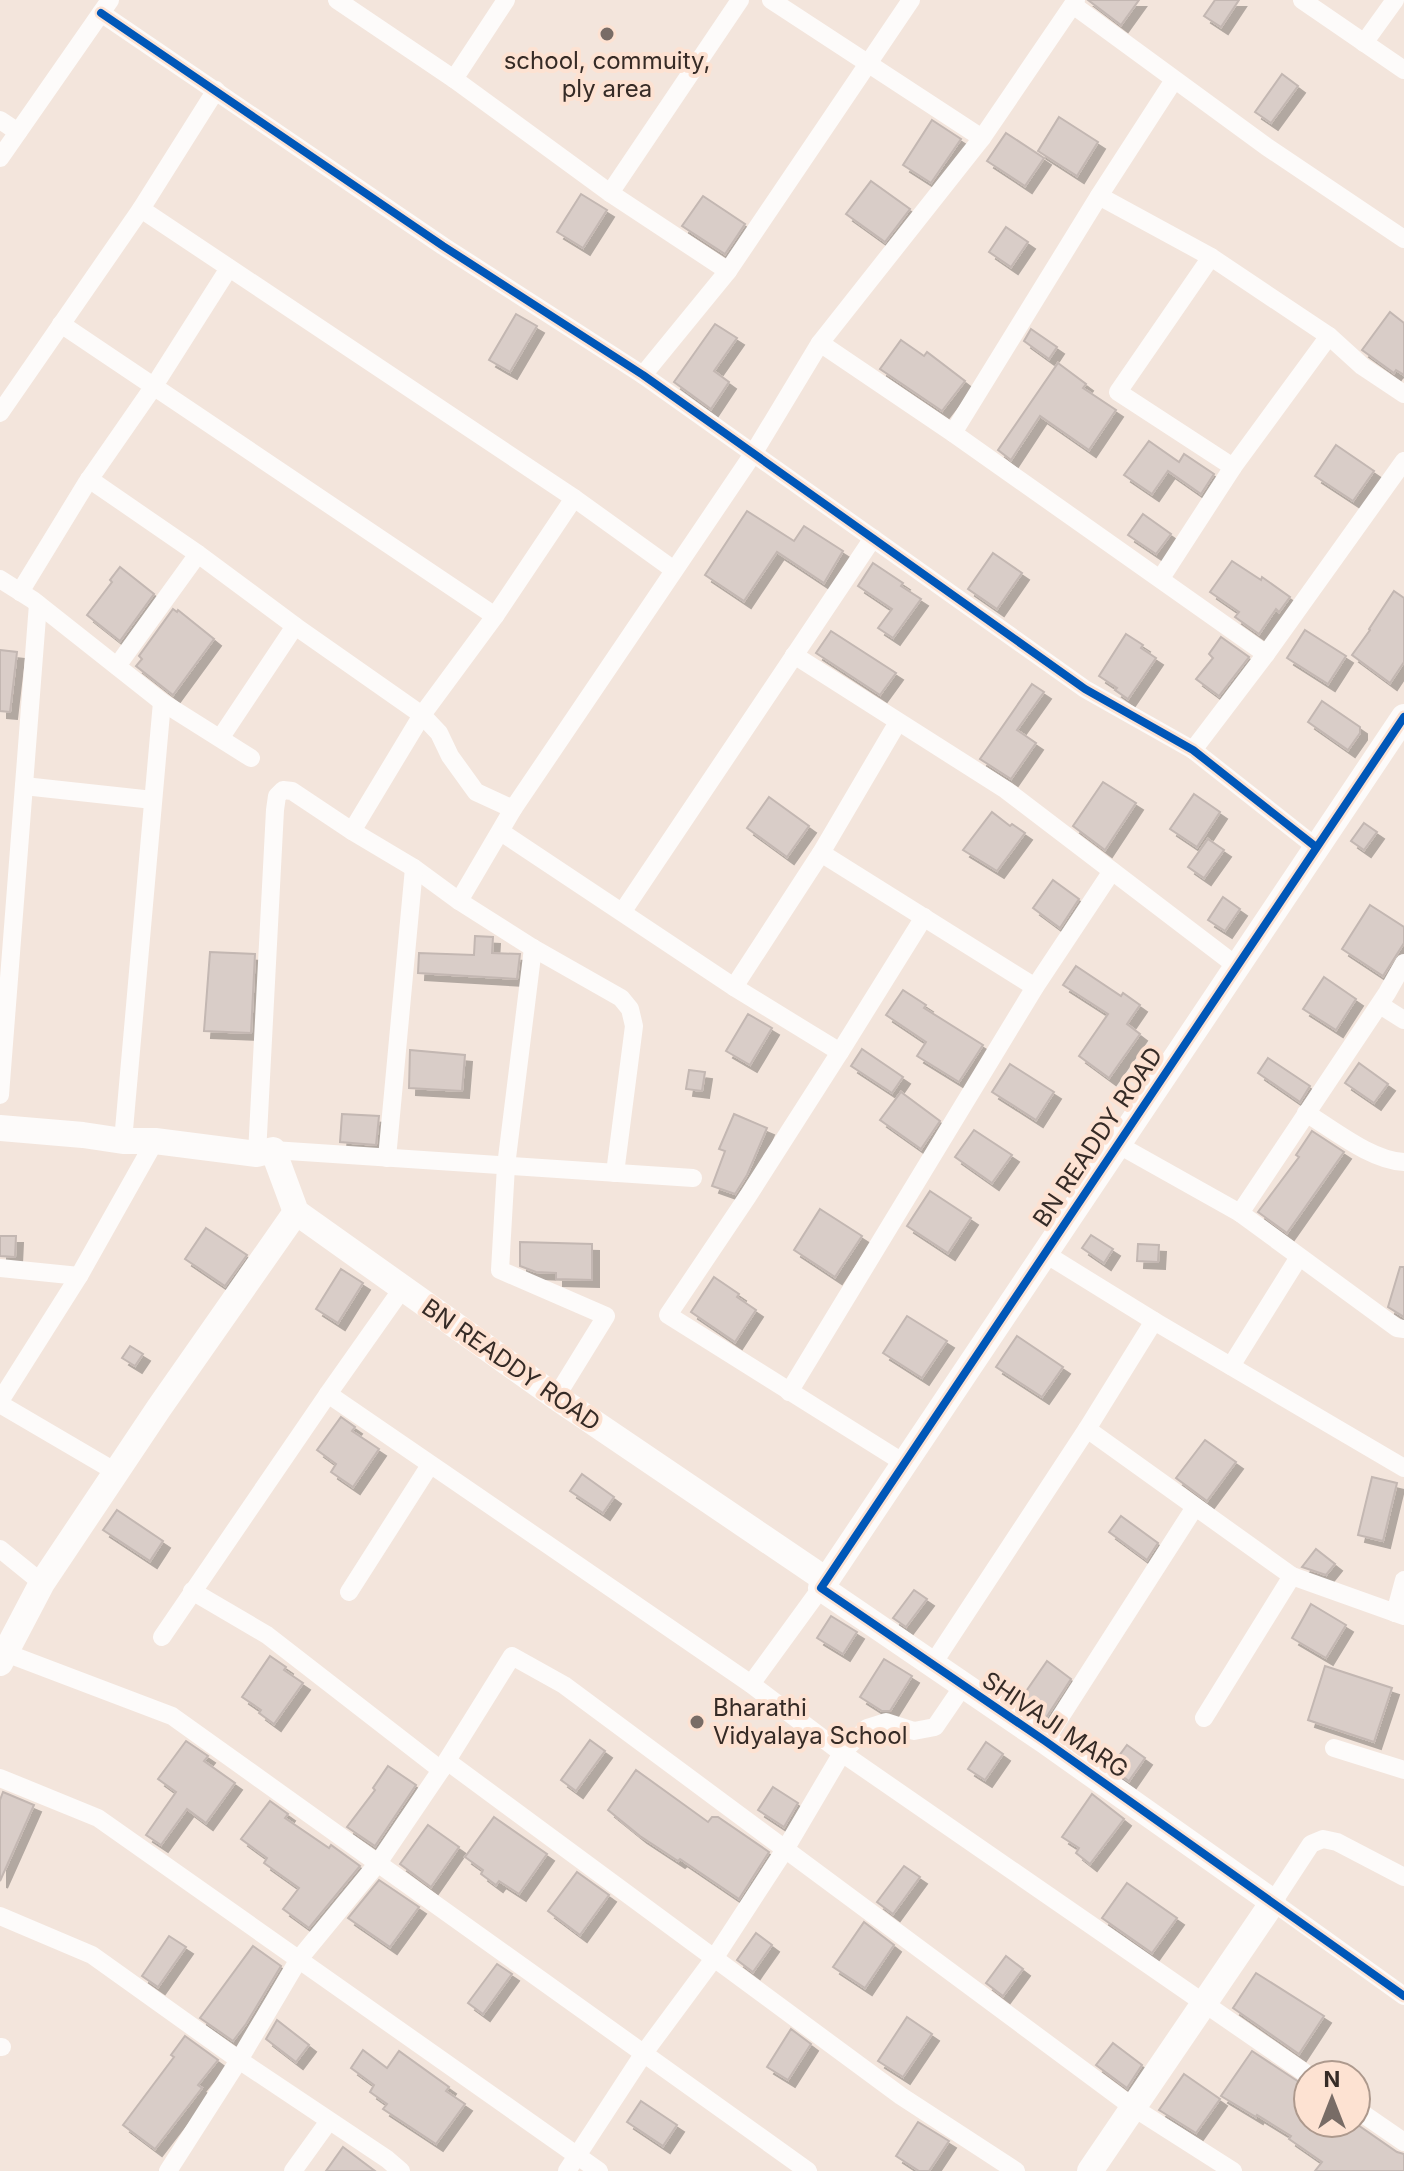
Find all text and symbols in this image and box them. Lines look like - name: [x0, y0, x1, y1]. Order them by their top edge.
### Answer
- marker: school, commuity, ply area: [598, 25, 616, 43]
- place label: school, commuity, ply area: [504, 46, 710, 103]
- street label: BN READDY ROAD: [1027, 1041, 1169, 1232]
- street label: BN READDY ROAD: [417, 1292, 606, 1437]
- street label: SHIVAJI MARG: [977, 1665, 1134, 1784]
- place label: Bharathi Vidyalaya School: [713, 1693, 907, 1750]
- marker: Bharathi Vidyalaya School: [688, 1713, 706, 1731]
- north arrow: [1292, 2059, 1372, 2139]
- text: N: [1324, 2066, 1340, 2092]

